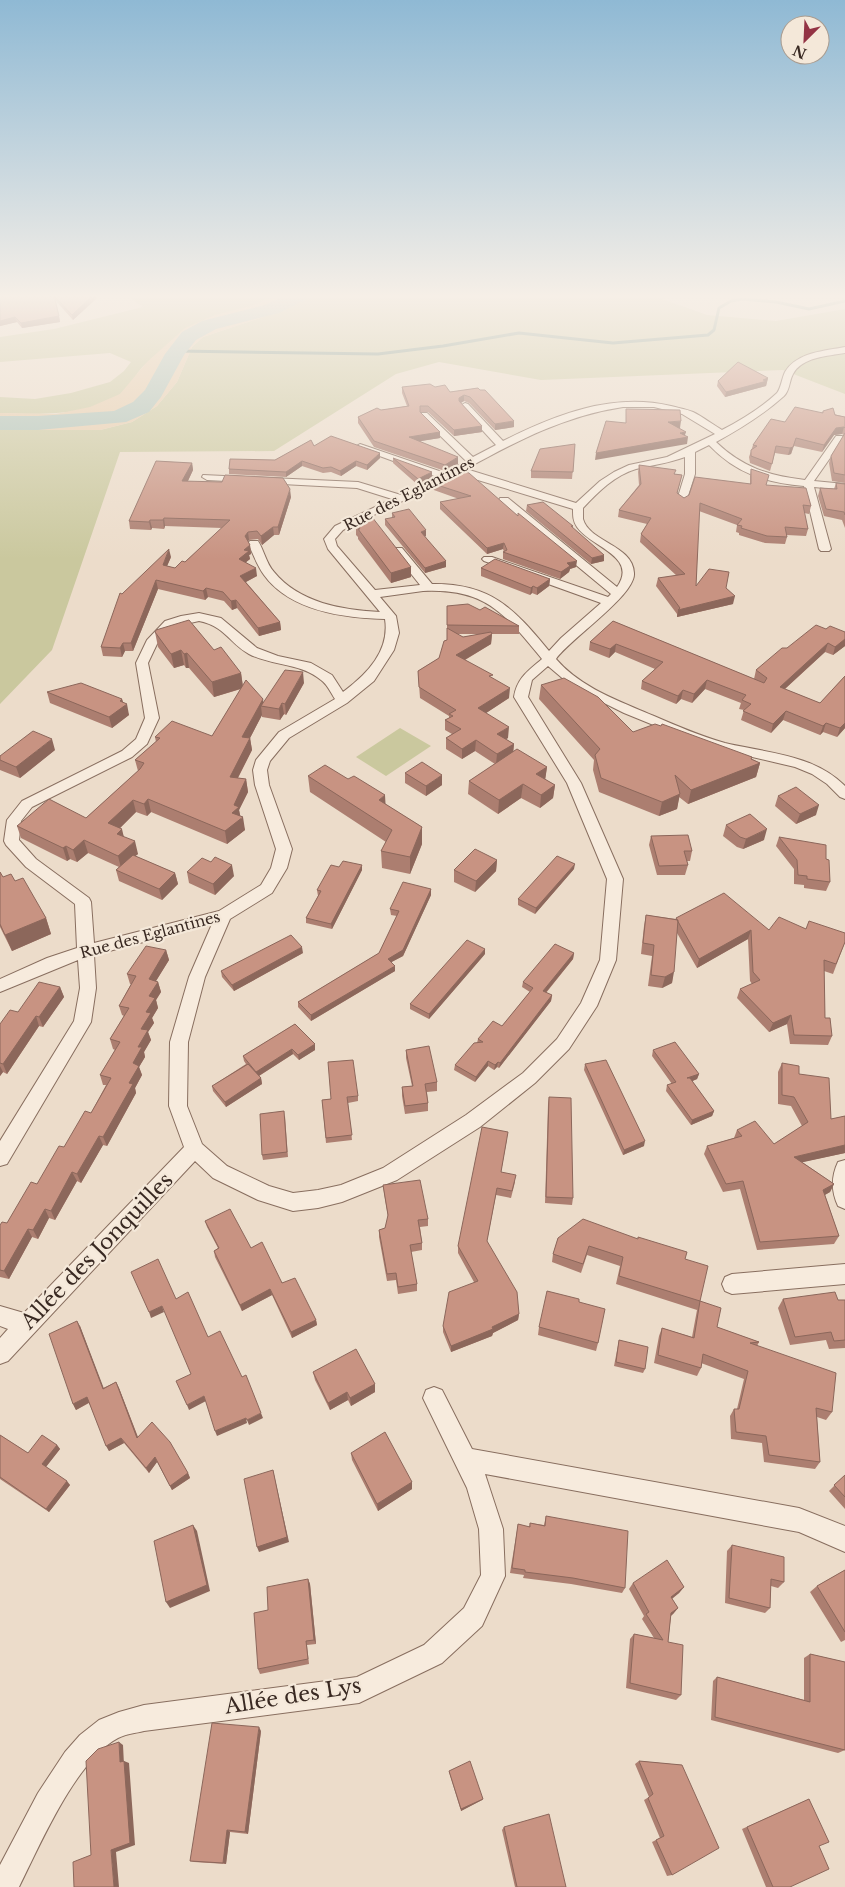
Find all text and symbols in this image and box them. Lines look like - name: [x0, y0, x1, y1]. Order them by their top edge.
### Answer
- north arrow: [780, 15, 830, 65]
- text: N: [790, 41, 809, 63]
- street label: Rue des Eglantines: [340, 452, 478, 535]
- street label: Rue des Eglantines: [78, 907, 222, 962]
- street label: Allée des Jonquilles: [15, 1167, 179, 1335]
- street label: Allée des Lys: [222, 1672, 363, 1720]

